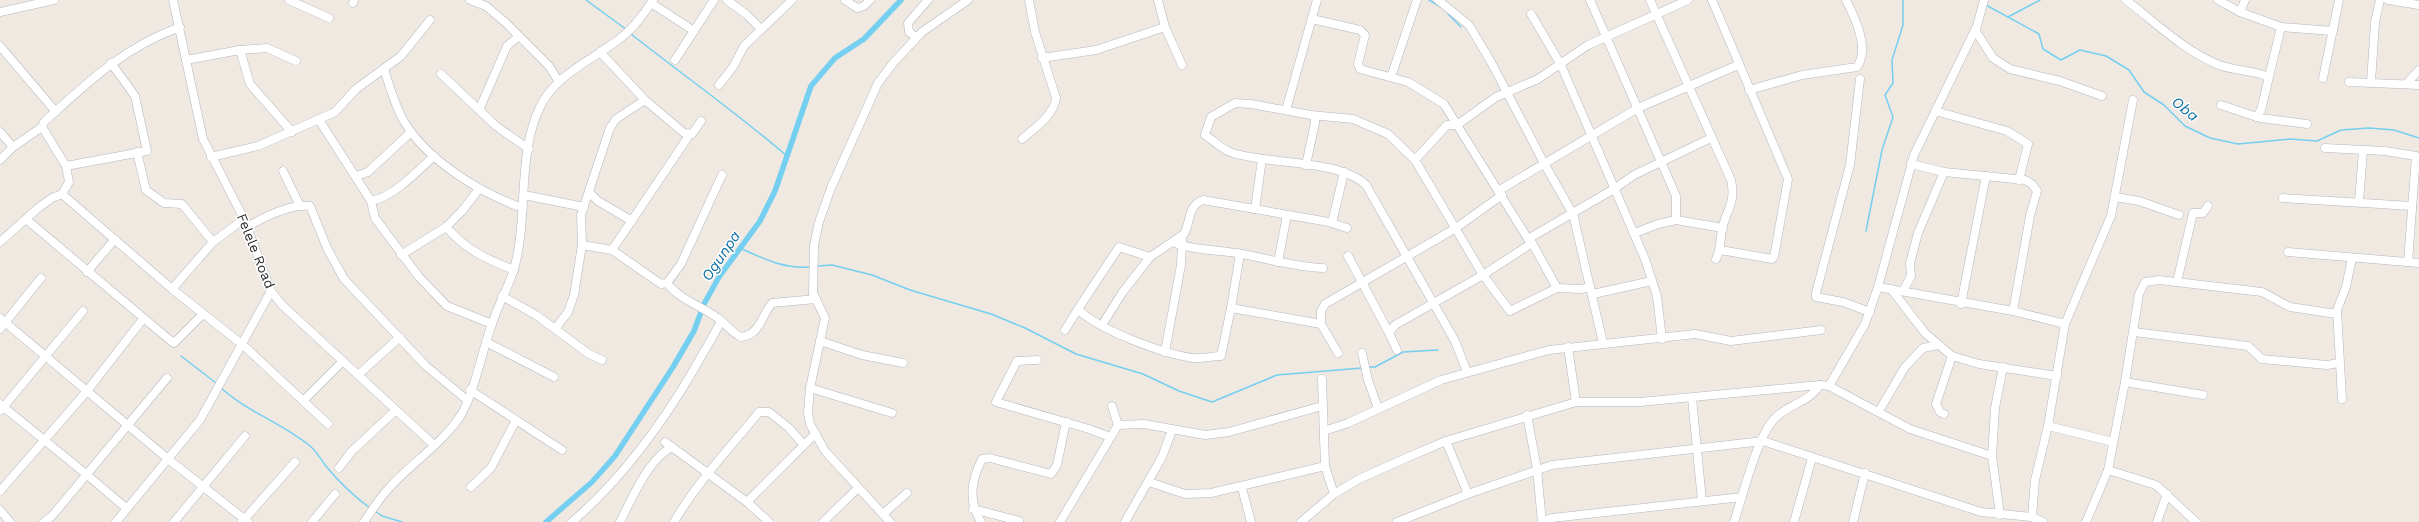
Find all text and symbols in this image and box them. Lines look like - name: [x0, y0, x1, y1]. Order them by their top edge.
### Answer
- water label: Oba: [2168, 93, 2202, 125]
- street label: Felele Road: [234, 211, 278, 291]
- water label: Ogunpa: [698, 227, 744, 285]

